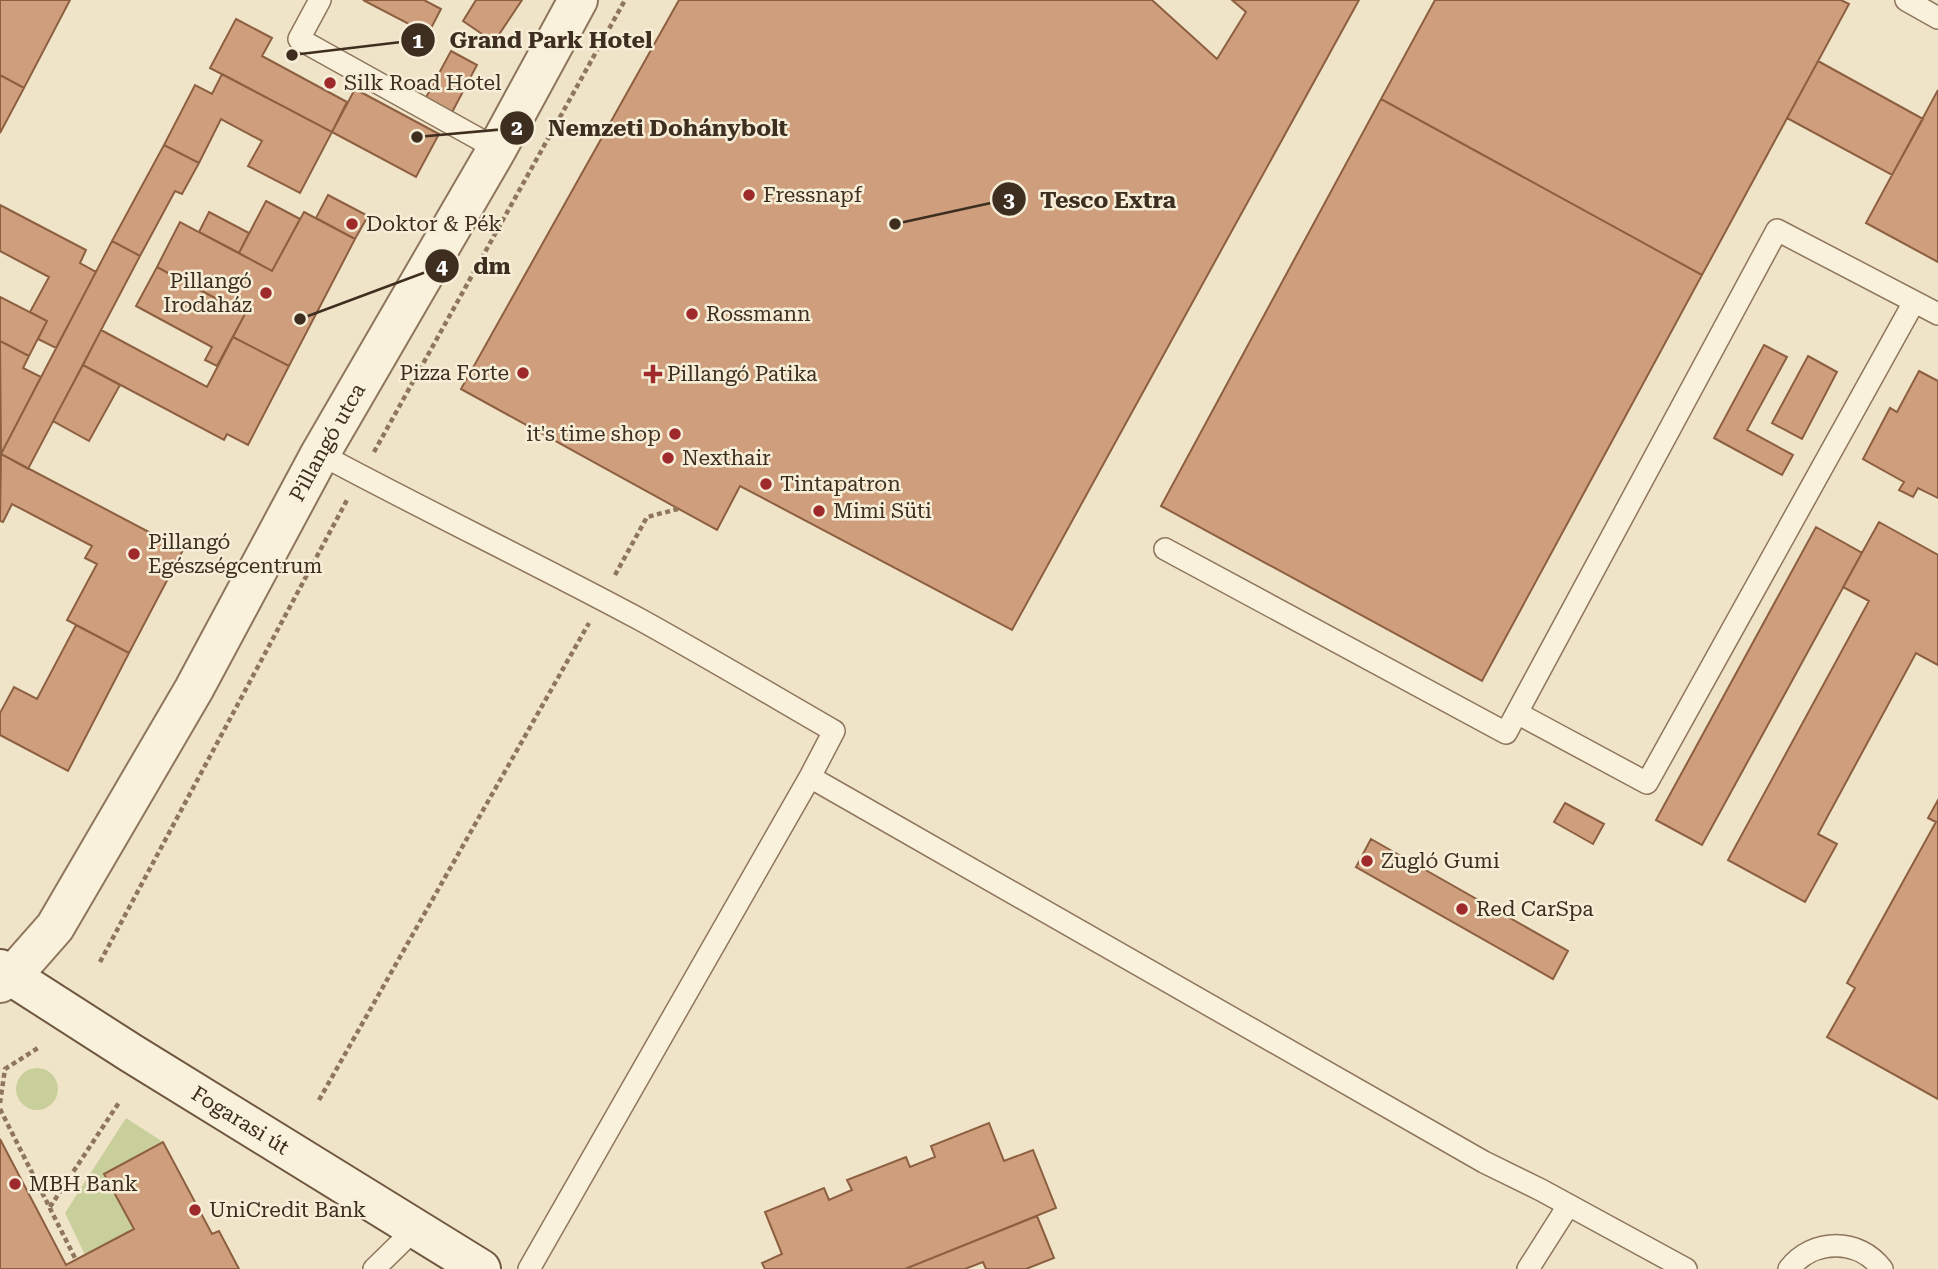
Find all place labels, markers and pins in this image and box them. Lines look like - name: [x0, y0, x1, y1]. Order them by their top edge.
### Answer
- callout: Grand Park Hotel: [400, 18, 666, 62]
- place label: Silk Road Hotel: [344, 71, 502, 95]
- marker: Silk Road Hotel: [322, 75, 338, 91]
- callout: Nemzeti Dohánybolt: [500, 106, 802, 150]
- callout: Tesco Extra: [991, 177, 1191, 221]
- place label: Fressnapf: [763, 183, 863, 207]
- marker: Fressnapf: [741, 187, 757, 203]
- place label: Doktor & Pék: [366, 212, 502, 236]
- marker: Doktor & Pék: [344, 216, 360, 232]
- callout: dm: [424, 244, 525, 288]
- place label: Pillangó Irodaház: [163, 269, 252, 317]
- marker: Pillangó Irodaház: [258, 285, 274, 301]
- place label: Rossmann: [706, 302, 811, 326]
- marker: Rossmann: [684, 306, 700, 322]
- place label: Pizza Forte: [400, 361, 509, 385]
- place label: Pillangó Patika: [667, 362, 818, 386]
- marker: Pizza Forte: [515, 365, 531, 381]
- marker: Pillangó Patika: [645, 366, 661, 382]
- place label: it's time shop: [526, 422, 661, 446]
- marker: it's time shop: [667, 426, 683, 442]
- place label: Nexthair: [682, 446, 771, 470]
- marker: Nexthair: [660, 450, 676, 466]
- place label: Tintapatron: [780, 472, 901, 496]
- marker: Tintapatron: [758, 476, 774, 492]
- place label: Mimi Süti: [833, 499, 932, 523]
- marker: Mimi Süti: [811, 503, 827, 519]
- place label: Pillangó Egészségcentrum: [148, 530, 322, 578]
- marker: Pillangó Egészségcentrum: [126, 546, 142, 562]
- place label: Zugló Gumi: [1381, 849, 1500, 873]
- marker: Zugló Gumi: [1359, 853, 1375, 869]
- place label: Red CarSpa: [1476, 897, 1594, 921]
- marker: Red CarSpa: [1454, 901, 1470, 917]
- place label: MBH Bank: [29, 1172, 138, 1196]
- marker: MBH Bank: [7, 1176, 23, 1192]
- place label: UniCredit Bank: [209, 1198, 366, 1222]
- marker: UniCredit Bank: [187, 1202, 203, 1218]

